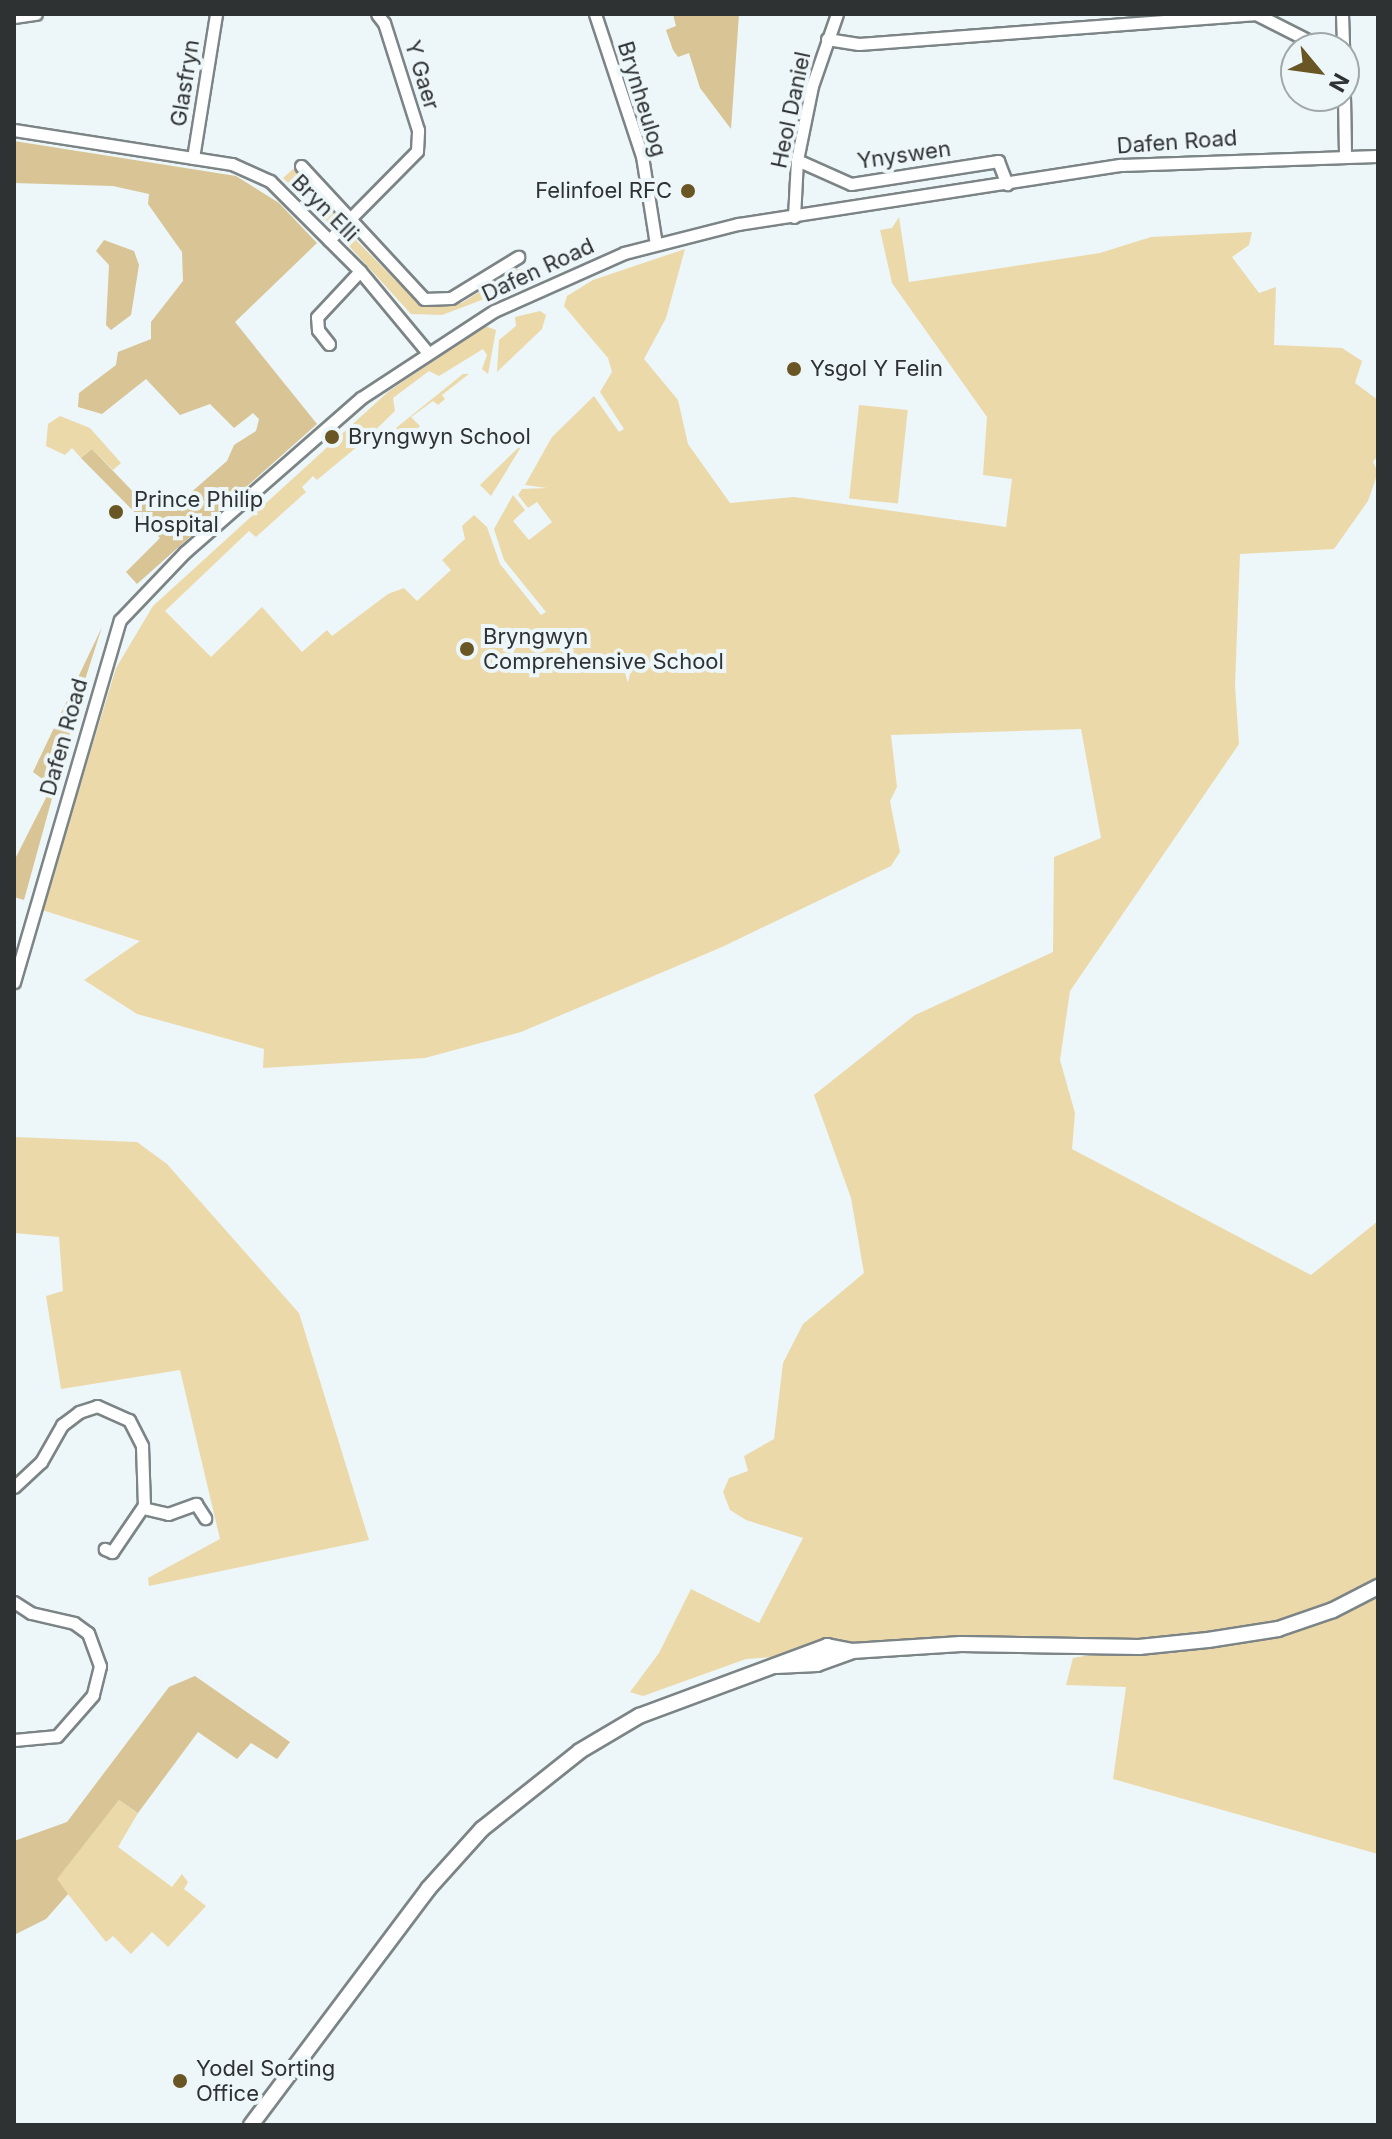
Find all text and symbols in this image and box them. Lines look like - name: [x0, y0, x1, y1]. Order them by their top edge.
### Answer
- north arrow: [1280, 32, 1360, 112]
- street label: Y Gaer: [399, 37, 445, 113]
- street label: Glasfryn: [165, 38, 205, 128]
- street label: Brynheulog: [612, 38, 672, 160]
- street label: Heol Daniel: [766, 49, 816, 171]
- text: N: [1324, 69, 1355, 96]
- street label: Dafen Road: [1116, 125, 1238, 159]
- street label: Ynyswen: [856, 135, 952, 175]
- street label: Bryn Elli: [286, 169, 364, 247]
- place label: Felinfoel RFC: [535, 178, 672, 204]
- marker: Felinfoel RFC: [679, 182, 697, 200]
- street label: Dafen Road: [478, 233, 598, 307]
- place label: Ysgol Y Felin: [810, 356, 943, 382]
- marker: Ysgol Y Felin: [785, 360, 803, 378]
- place label: Bryngwyn School: [348, 424, 531, 450]
- marker: Bryngwyn School: [323, 428, 341, 446]
- place label: Prince Philip Hospital: [134, 486, 263, 538]
- marker: Prince Philip Hospital: [105, 501, 127, 523]
- place label: Bryngwyn Comprehensive School: [483, 623, 724, 674]
- marker: Bryngwyn Comprehensive School: [458, 640, 476, 658]
- street label: Dafen Road: [35, 675, 93, 799]
- place label: Yodel Sorting Office: [196, 2055, 335, 2106]
- marker: Yodel Sorting Office: [171, 2072, 189, 2090]

